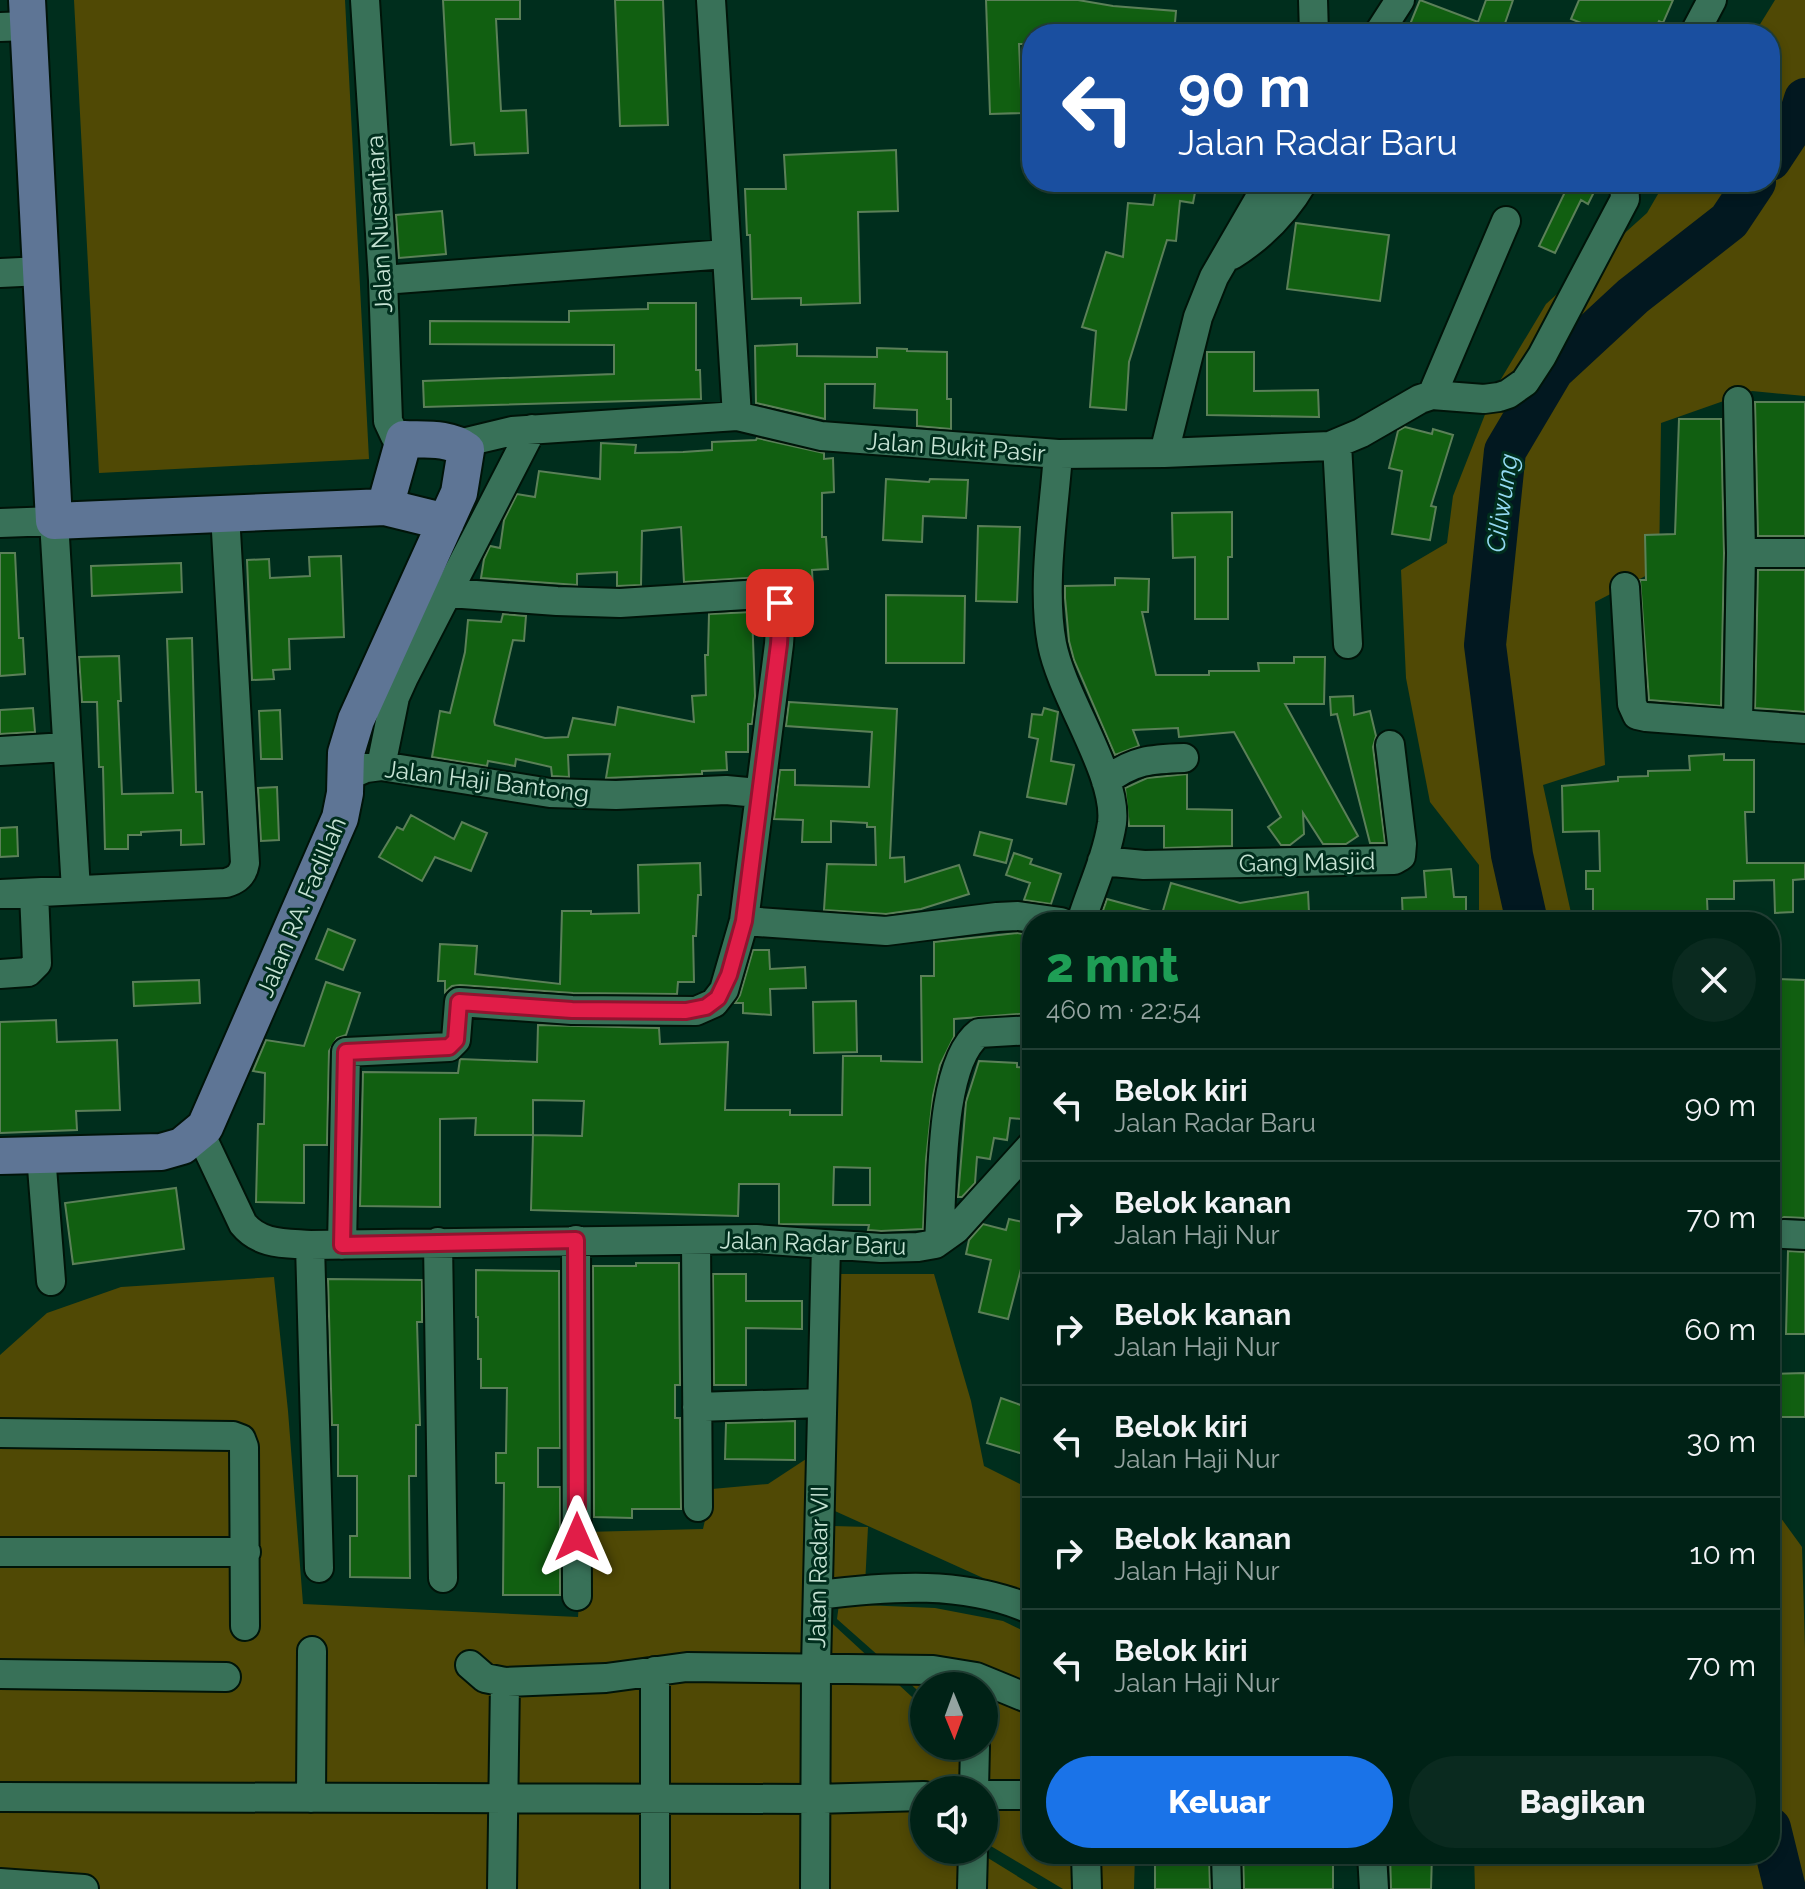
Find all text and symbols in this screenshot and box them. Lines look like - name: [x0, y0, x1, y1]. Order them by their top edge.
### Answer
- text: 90 m: [1178, 54, 1311, 120]
- icon: left: [1046, 56, 1150, 160]
- text: Jalan Radar Baru: [1178, 121, 1458, 163]
- street label: Jalan Nusantara: [360, 134, 398, 314]
- street label: Jalan Bukit Pasir: [865, 426, 1047, 468]
- water label: Ciliwung: [1480, 452, 1524, 554]
- pin: [746, 569, 814, 637]
- icon: arrive: [758, 581, 802, 625]
- street label: Jalan Haji Bantong: [383, 754, 591, 808]
- street label: Jalan RA. Fadillah: [250, 813, 352, 1001]
- street label: Gang Masjid: [1239, 846, 1375, 878]
- text: 2 mnt: [1046, 937, 1179, 993]
- button: close: [1672, 938, 1756, 1022]
- text: 460 m · 22:54: [1046, 995, 1201, 1025]
- text: Belok kiri: [1114, 1073, 1248, 1108]
- icon: left: [1046, 1083, 1090, 1127]
- text: 90 m: [1685, 1088, 1756, 1123]
- text: Jalan Radar Baru: [1114, 1108, 1316, 1138]
- text: Belok kanan: [1114, 1185, 1291, 1220]
- icon: right: [1046, 1195, 1090, 1239]
- text: 70 m: [1686, 1200, 1756, 1235]
- text: Jalan Haji Nur: [1114, 1220, 1280, 1250]
- street label: Jalan Radar Baru: [719, 1225, 907, 1261]
- text: Belok kanan: [1114, 1297, 1291, 1332]
- icon: right: [1046, 1307, 1090, 1351]
- text: 60 m: [1684, 1312, 1756, 1347]
- text: Jalan Haji Nur: [1114, 1332, 1280, 1362]
- text: Belok kiri: [1114, 1409, 1248, 1444]
- icon: left: [1046, 1419, 1090, 1463]
- text: 30 m: [1686, 1424, 1756, 1459]
- text: Jalan Haji Nur: [1114, 1444, 1280, 1474]
- street label: Jalan Radar VII: [802, 1486, 834, 1648]
- position arrow: [535, 1495, 619, 1579]
- text: Belok kanan: [1114, 1521, 1291, 1556]
- icon: right: [1046, 1531, 1090, 1575]
- text: 10 m: [1690, 1536, 1756, 1571]
- text: Jalan Haji Nur: [1114, 1556, 1280, 1586]
- text: Belok kiri: [1114, 1633, 1248, 1668]
- icon: left: [1046, 1643, 1090, 1687]
- text: 70 m: [1686, 1648, 1756, 1683]
- text: Jalan Haji Nur: [1114, 1668, 1280, 1698]
- north arrow: [910, 1672, 998, 1760]
- map controls: [910, 1672, 998, 1864]
- button: Keluar: [1046, 1756, 1393, 1848]
- button: Bagikan: [1409, 1756, 1756, 1848]
- button: sound: [910, 1776, 998, 1864]

